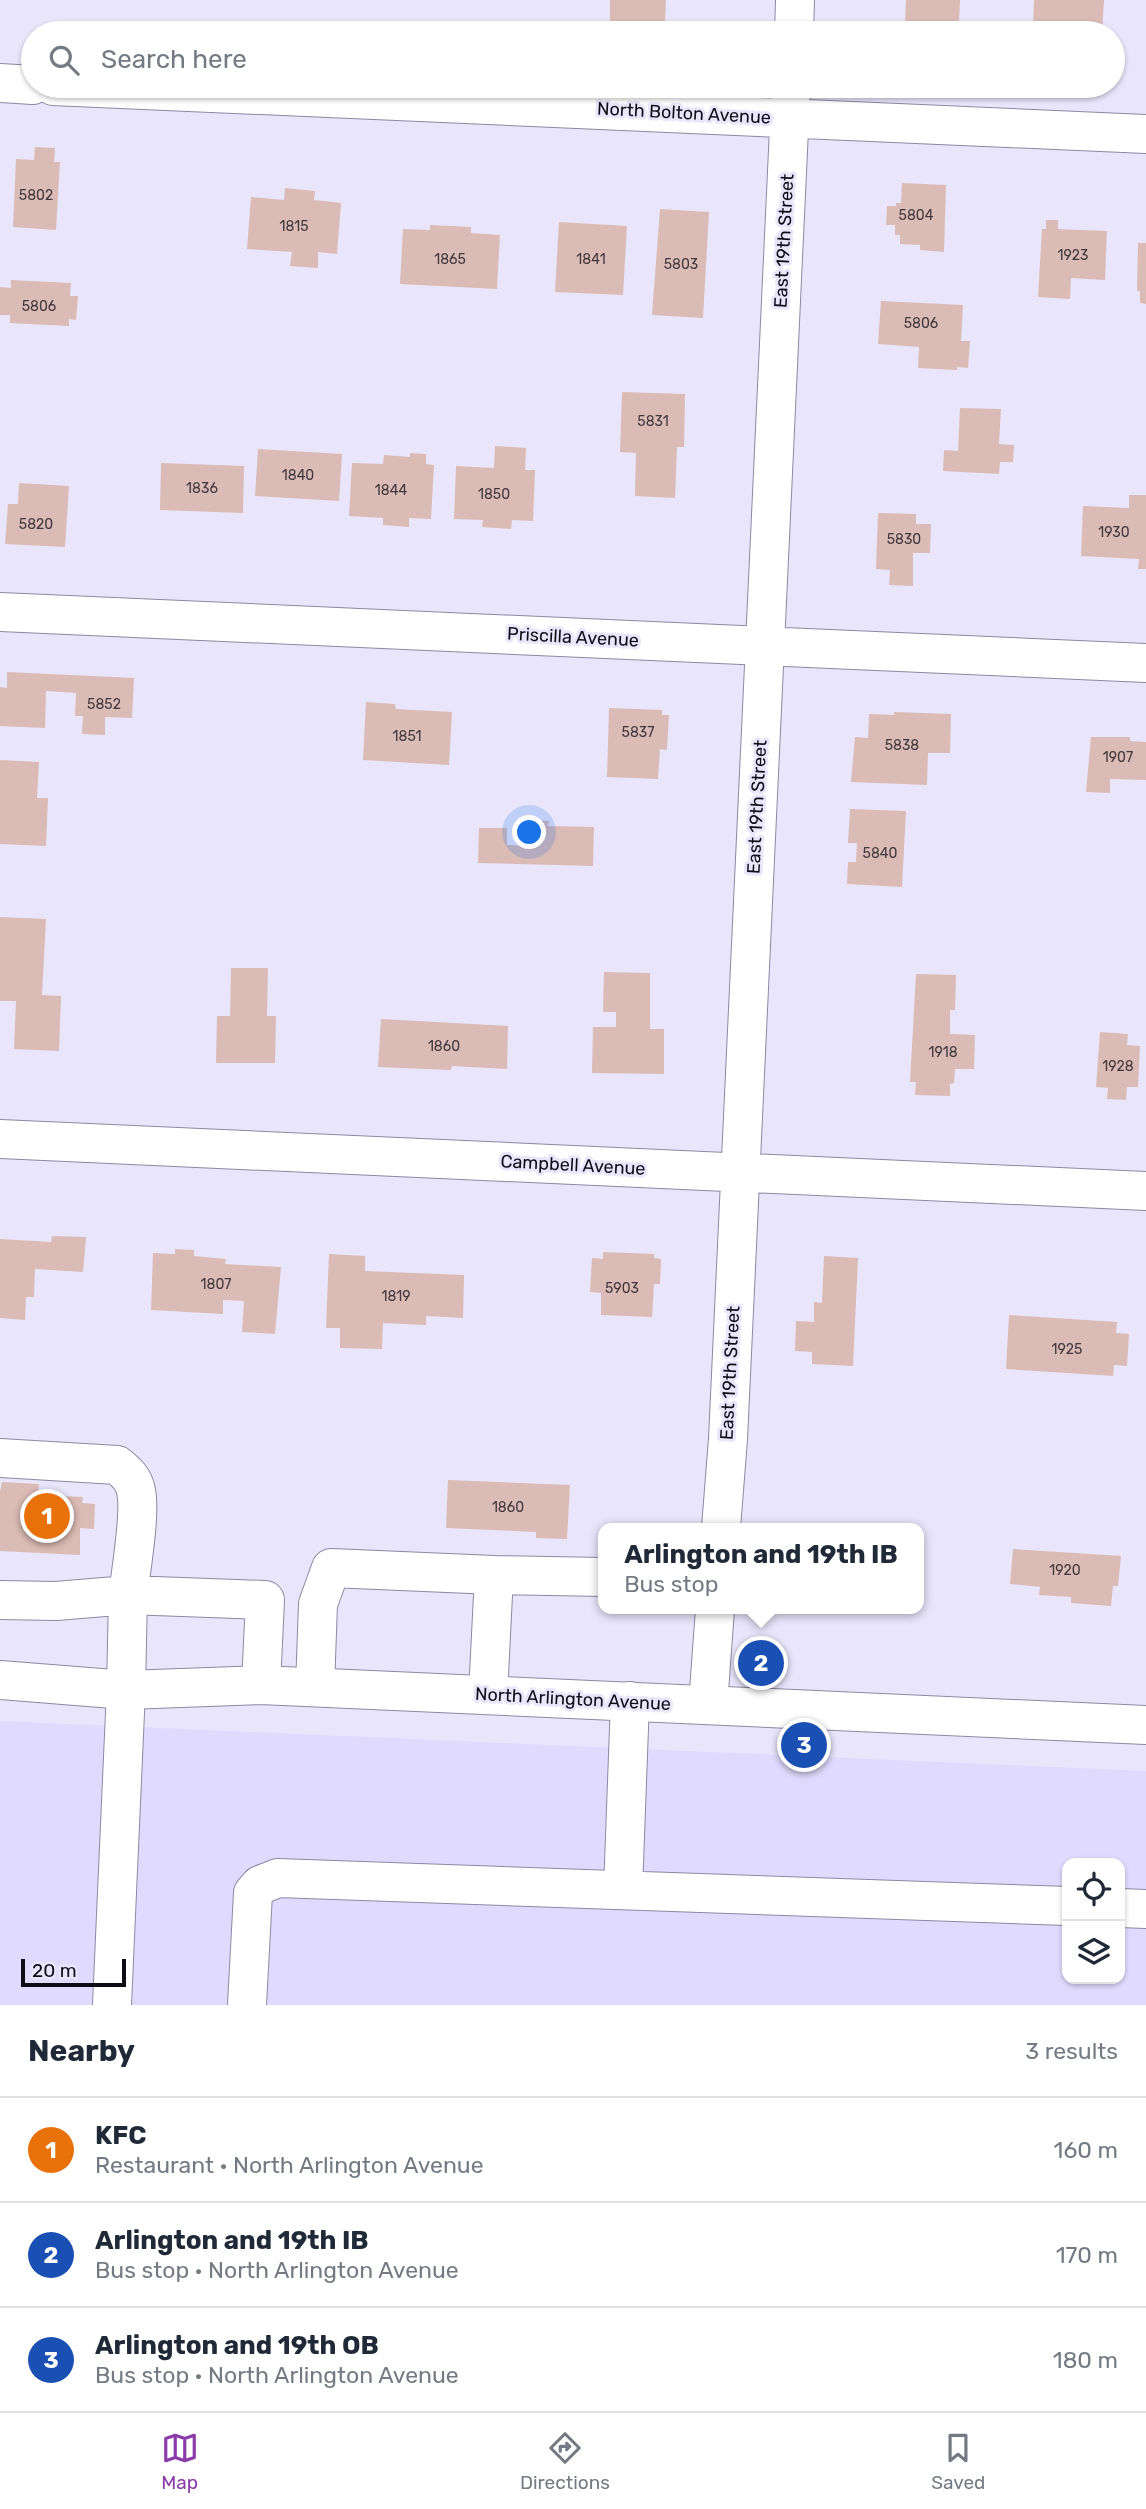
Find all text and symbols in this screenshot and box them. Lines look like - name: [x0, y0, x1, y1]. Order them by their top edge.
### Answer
- search box: [21, 21, 1125, 98]
- icon: search: [45, 41, 83, 79]
- text: Search here: [101, 44, 247, 75]
- street label: North Bolton Avenue: [597, 97, 771, 129]
- street label: East 19th Street: [770, 173, 798, 309]
- house number: 5802: [19, 187, 53, 204]
- house number: 5804: [899, 207, 934, 224]
- house number: 1815: [279, 218, 309, 235]
- house number: 1923: [1058, 247, 1088, 264]
- house number: 1865: [434, 251, 466, 268]
- house number: 1841: [576, 251, 606, 268]
- house number: 5803: [664, 256, 698, 273]
- house number: 5806: [22, 298, 56, 315]
- house number: 5806: [904, 315, 938, 332]
- house number: 5831: [637, 413, 669, 430]
- house number: 1840: [282, 467, 314, 484]
- house number: 1836: [186, 480, 218, 497]
- house number: 1844: [375, 482, 407, 499]
- house number: 1850: [478, 486, 510, 503]
- house number: 5820: [19, 516, 53, 533]
- house number: 1930: [1098, 524, 1130, 541]
- house number: 5830: [887, 531, 921, 548]
- street label: Priscilla Avenue: [507, 623, 639, 651]
- house number: 5852: [87, 696, 121, 713]
- house number: 5837: [622, 724, 654, 741]
- house number: 1851: [393, 728, 422, 745]
- house number: 5838: [885, 737, 919, 754]
- street label: East 19th Street: [743, 739, 771, 875]
- house number: 1907: [1103, 749, 1133, 766]
- your location: [512, 815, 546, 849]
- house number: 5840: [863, 845, 898, 862]
- house number: 1860: [428, 1038, 460, 1055]
- house number: 1918: [928, 1044, 958, 1061]
- house number: 1928: [1102, 1058, 1134, 1075]
- street label: Campbell Avenue: [500, 1150, 646, 1180]
- house number: 1807: [201, 1276, 231, 1293]
- house number: 5903: [605, 1280, 639, 1297]
- house number: 1819: [381, 1288, 411, 1305]
- street label: East 19th Street: [716, 1305, 744, 1441]
- house number: 1925: [1052, 1341, 1082, 1358]
- pin: 1: [24, 1490, 70, 1542]
- house number: 1860: [492, 1499, 524, 1516]
- popup: [598, 1523, 924, 1614]
- text: Arlington and 19th IB: [624, 1539, 898, 1570]
- house number: 1920: [1049, 1562, 1081, 1579]
- text: Bus stop: [624, 1570, 718, 1598]
- pin: 2: [738, 1637, 784, 1689]
- street label: North Arlington Avenue: [474, 1683, 672, 1715]
- pin: 3: [781, 1719, 827, 1771]
- map controls: [1062, 1858, 1125, 1984]
- button: locate: [1062, 1858, 1125, 1921]
- button: layers: [1062, 1921, 1125, 1984]
- scale bar: [21, 1956, 126, 1988]
- text: 20 m: [32, 1959, 77, 1982]
- text: Nearby: [28, 2033, 135, 2069]
- text: 3 results: [1025, 2037, 1118, 2065]
- text: KFC: [95, 2120, 146, 2151]
- text: 1: [45, 2136, 57, 2164]
- text: 160 m: [1054, 2136, 1118, 2164]
- text: Restaurant · North Arlington Avenue: [95, 2151, 484, 2179]
- text: Arlington and 19th IB: [95, 2225, 369, 2256]
- text: 2: [44, 2241, 58, 2269]
- text: 170 m: [1056, 2241, 1118, 2269]
- text: Bus stop · North Arlington Avenue: [95, 2256, 459, 2284]
- text: Arlington and 19th OB: [95, 2330, 379, 2361]
- text: 3: [43, 2346, 59, 2374]
- text: 180 m: [1053, 2346, 1118, 2374]
- text: Bus stop · North Arlington Avenue: [95, 2361, 459, 2389]
- tab: Map: [161, 2429, 199, 2494]
- tab: Directions: [520, 2429, 610, 2494]
- tab: Saved: [931, 2429, 985, 2494]

